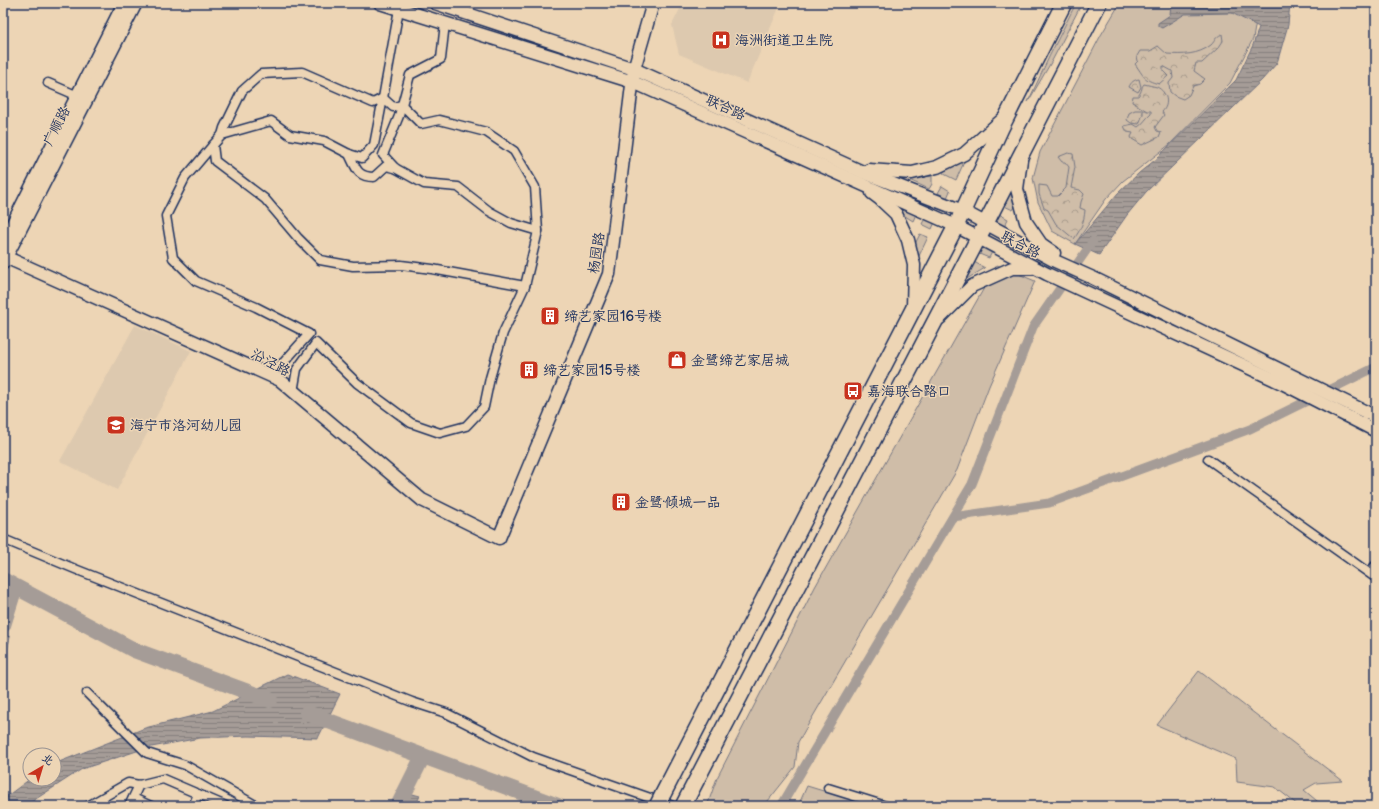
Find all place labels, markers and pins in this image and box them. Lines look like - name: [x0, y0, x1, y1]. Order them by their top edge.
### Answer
- hospital icon: 海洲街道卫生院: [710, 29, 732, 51]
- place label: 海洲街道卫生院: [735, 32, 833, 49]
- building icon: 缔艺家园16号楼: [539, 305, 561, 327]
- place label: 缔艺家园16号楼: [564, 308, 662, 325]
- shop icon: 金鹭缔艺家居城: [666, 349, 688, 371]
- place label: 金鹭缔艺家居城: [691, 352, 789, 369]
- building icon: 缔艺家园15号楼: [518, 359, 540, 381]
- place label: 缔艺家园15号楼: [543, 362, 640, 379]
- bus stop icon: 嘉海联合路口: [842, 380, 864, 402]
- place label: 嘉海联合路口: [867, 383, 951, 400]
- school or university icon: 海宁市洛河幼儿园: [105, 414, 127, 436]
- place label: 海宁市洛河幼儿园: [130, 417, 242, 434]
- building icon: 金鹭·倾城一品: [610, 491, 632, 513]
- place label: 金鹭·倾城一品: [635, 494, 721, 511]

